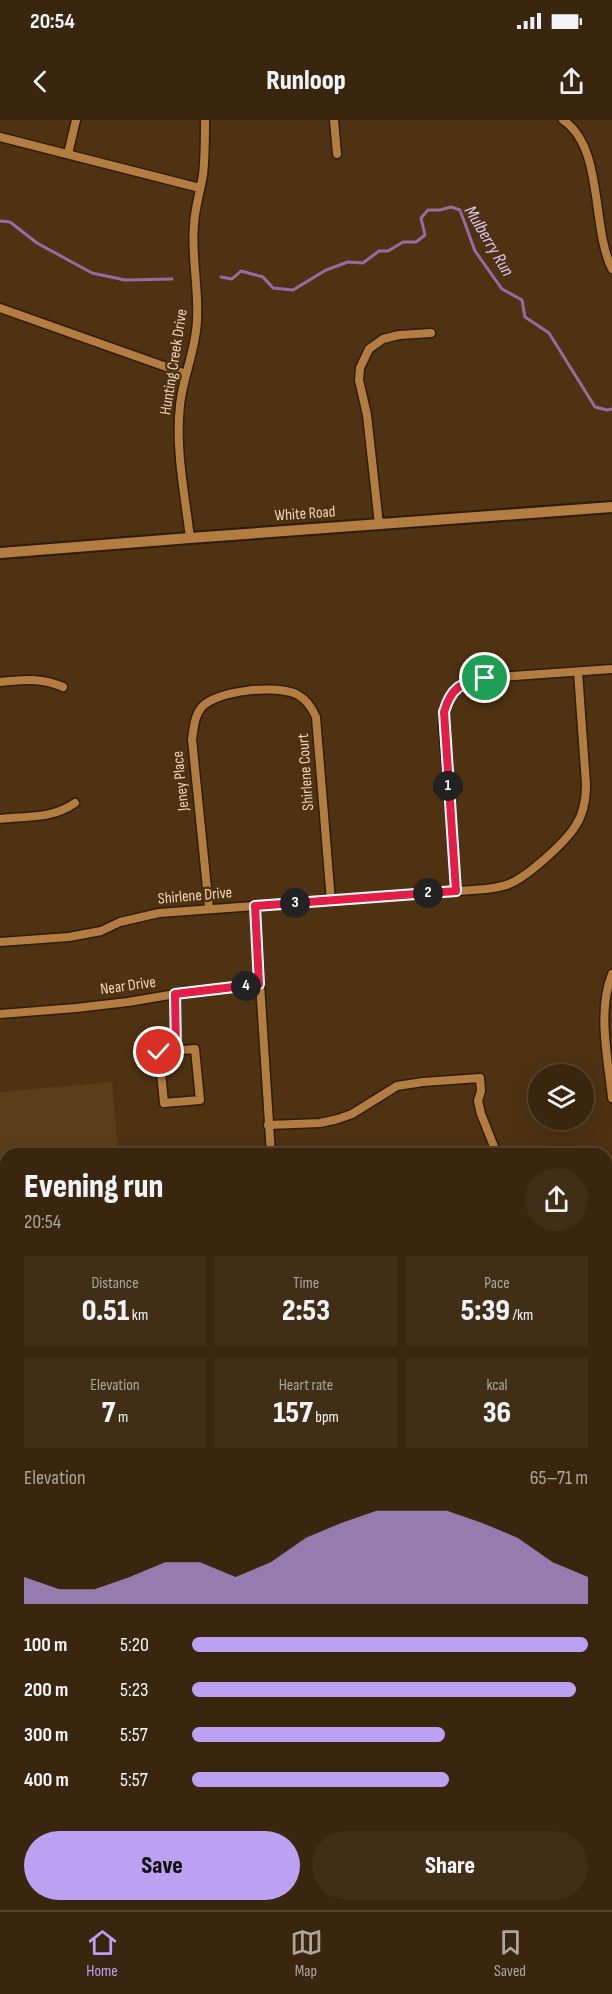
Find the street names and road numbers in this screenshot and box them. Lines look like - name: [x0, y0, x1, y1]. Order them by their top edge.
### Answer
- street label: Hunting Creek Drive: [156, 308, 192, 416]
- street label: White Road: [274, 502, 336, 526]
- street label: Shirlene Court: [294, 733, 318, 811]
- street label: Jeney Place: [168, 750, 194, 813]
- street label: Shirlene Drive: [157, 883, 233, 909]
- street label: Near Drive: [99, 973, 157, 999]

